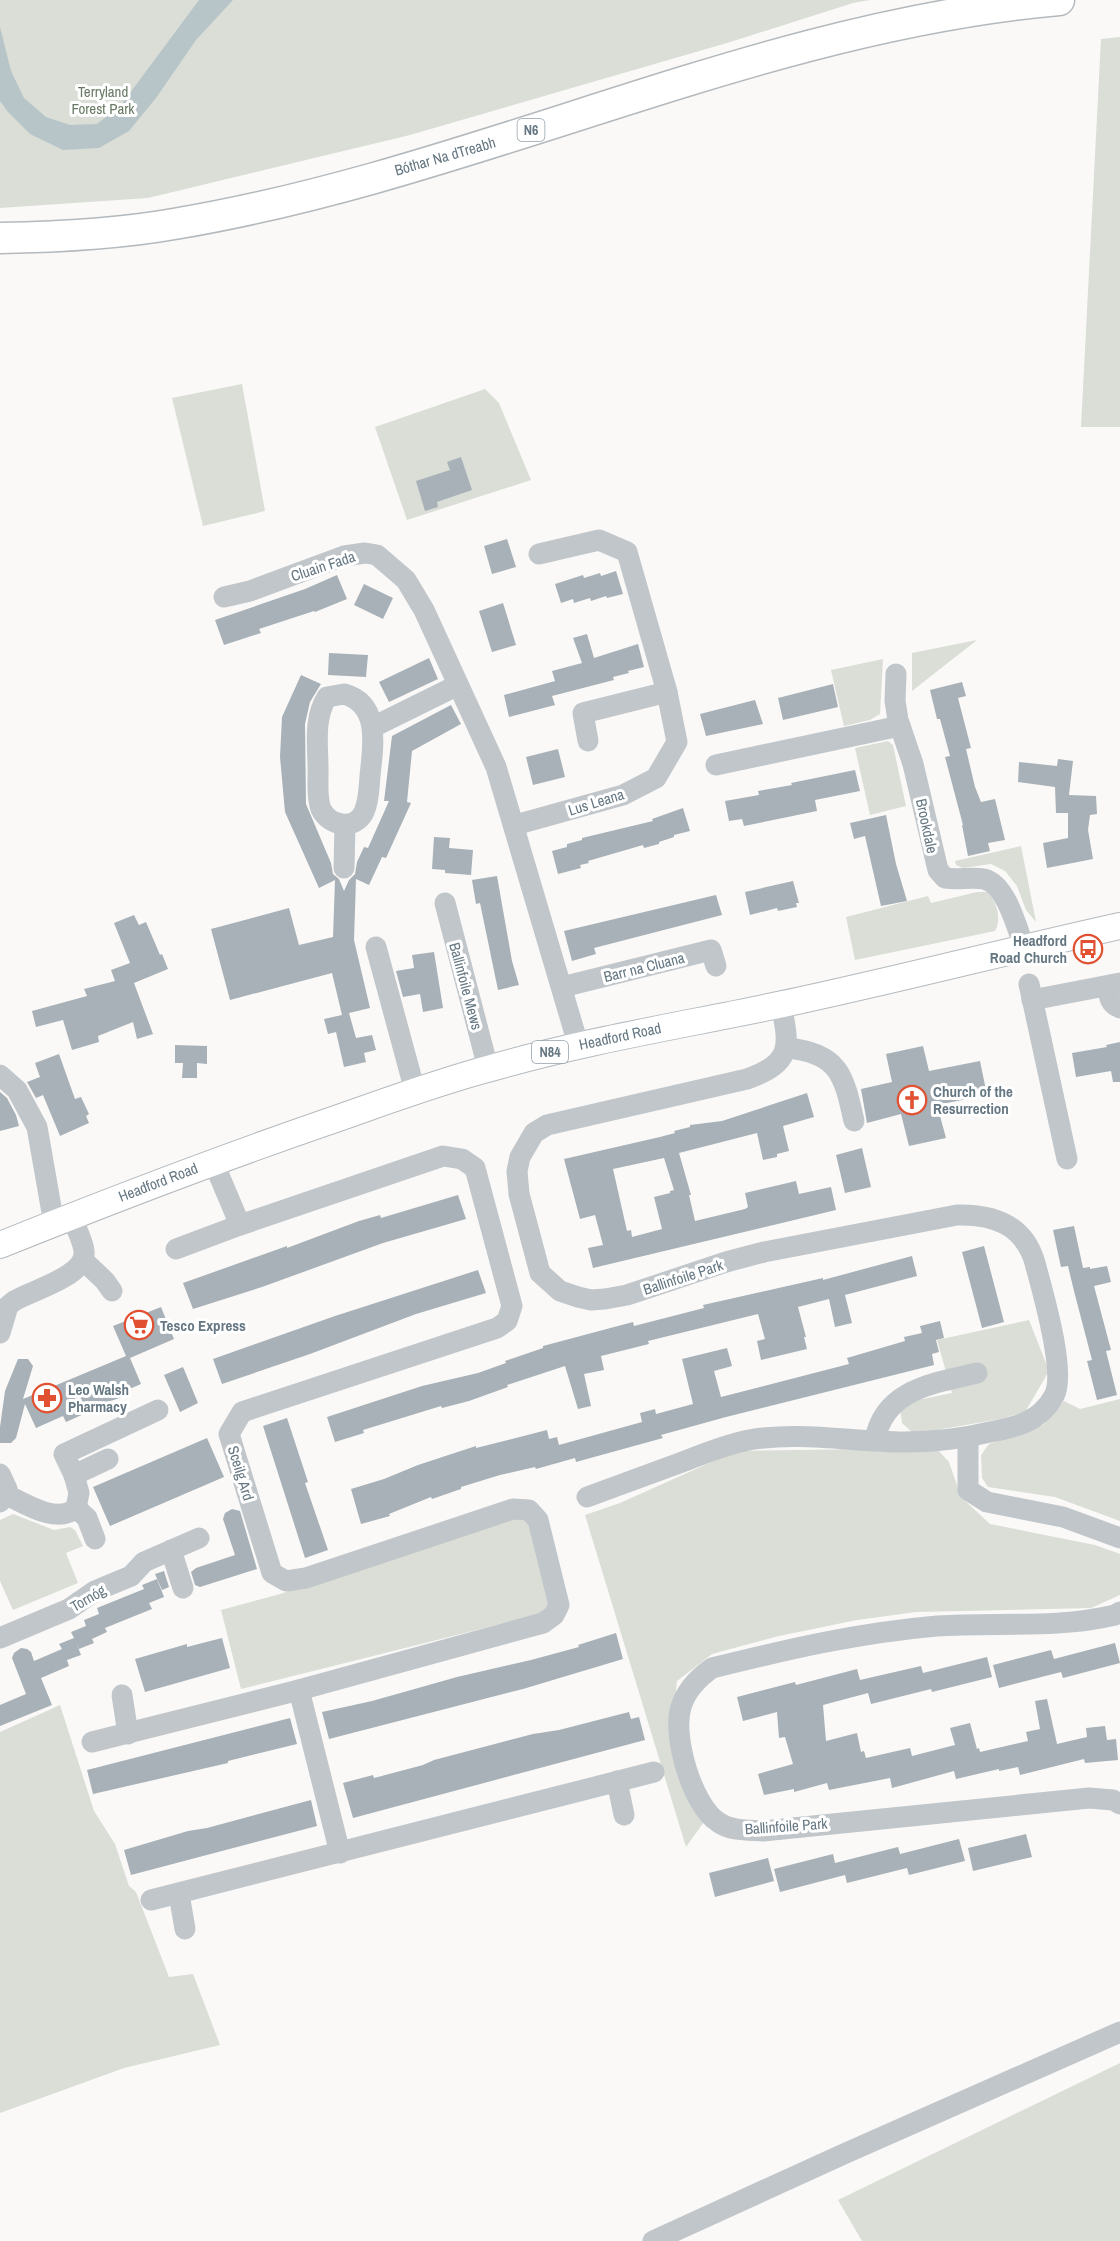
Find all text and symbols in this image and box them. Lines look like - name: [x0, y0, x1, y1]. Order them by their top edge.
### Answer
- park label: Terryland Forest Park: [72, 81, 135, 119]
- road number: N6: [518, 119, 544, 141]
- street label: Bóthar Na dTreabh: [392, 132, 498, 180]
- street label: Cluain Fada: [288, 546, 358, 586]
- street label: Lus Leana: [565, 784, 627, 820]
- street label: Brookdale: [911, 797, 943, 855]
- place label: Headford Road Church: [990, 930, 1067, 968]
- bus stop icon: Headford Road Church: [1072, 933, 1104, 965]
- street label: Ballinfoile Mews: [444, 940, 488, 1032]
- street label: Barr na Cluana: [601, 947, 687, 987]
- street label: Headford Road: [577, 1017, 663, 1055]
- road number: N84: [532, 1041, 568, 1063]
- place label: Church of the Resurrection: [933, 1081, 1013, 1119]
- church icon: Church of the Resurrection: [896, 1084, 928, 1116]
- street label: Headford Road: [115, 1157, 201, 1207]
- street label: Ballinfoile Park: [640, 1254, 726, 1300]
- supermarket icon: Tesco Express: [123, 1309, 155, 1341]
- place label: Tesco Express: [160, 1315, 246, 1336]
- place label: Leo Walsh Pharmacy: [68, 1379, 129, 1417]
- pharmacy icon: Leo Walsh Pharmacy: [31, 1382, 63, 1414]
- street label: Sceilg Ard: [223, 1443, 259, 1503]
- street label: Tornóg: [66, 1579, 110, 1616]
- street label: Ballinfoile Park: [744, 1813, 829, 1839]

